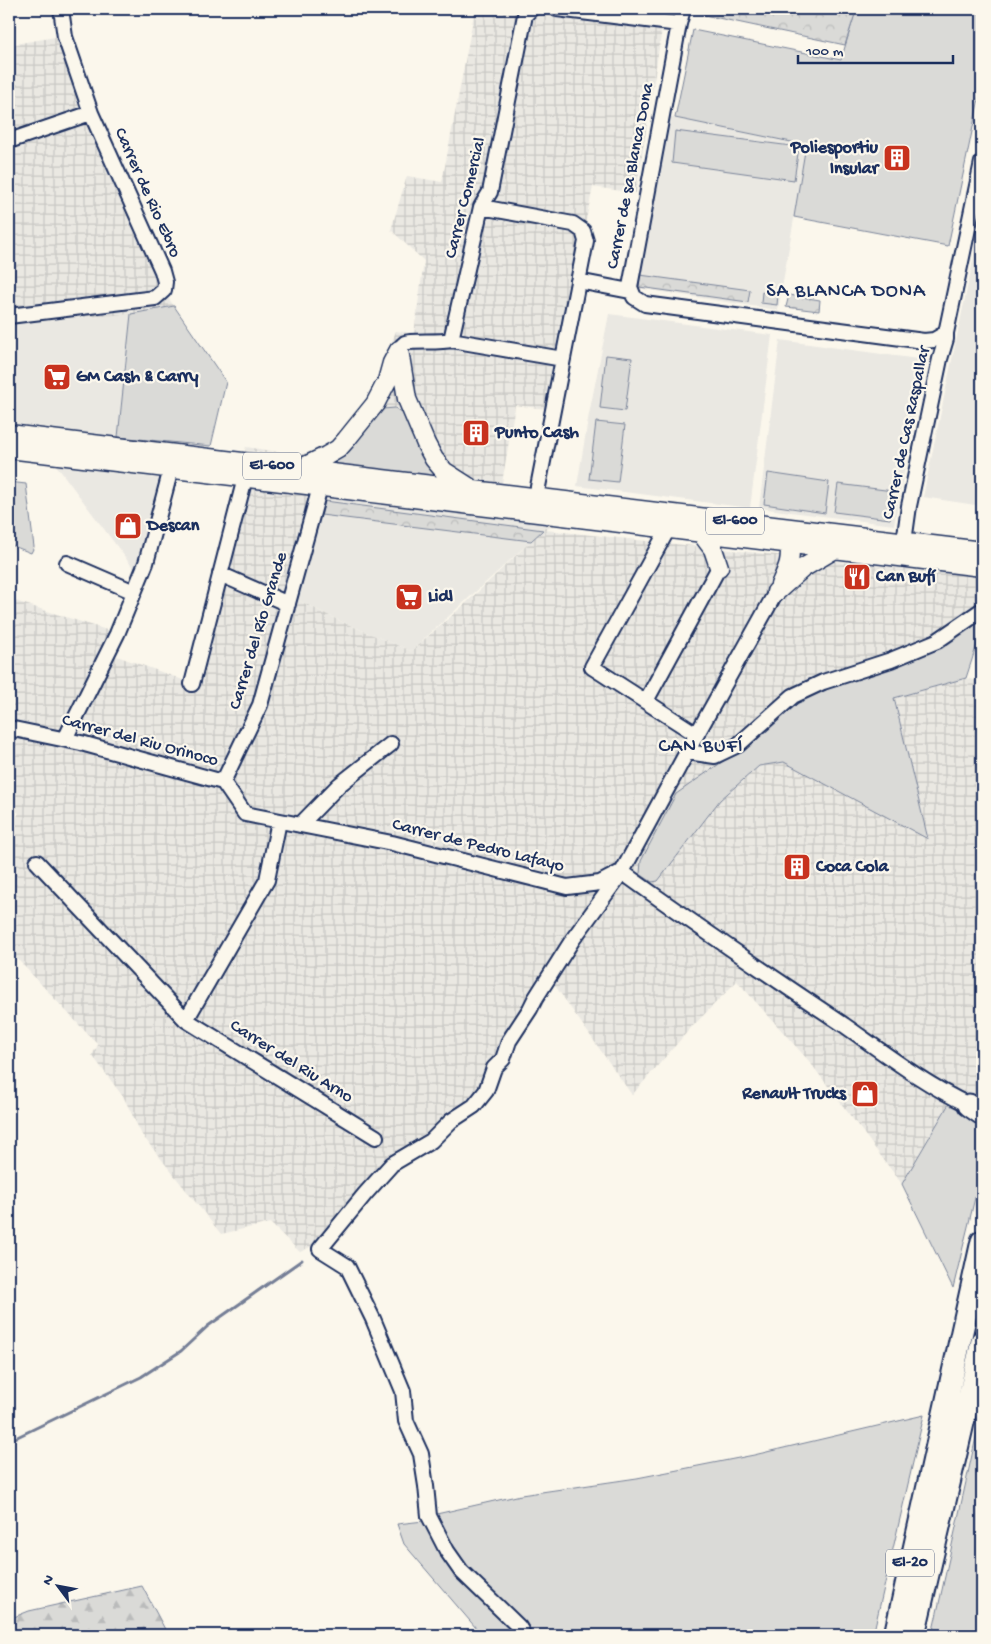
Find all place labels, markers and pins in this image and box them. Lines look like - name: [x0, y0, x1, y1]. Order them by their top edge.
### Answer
- place label: Poliesportiu Insular: [790, 138, 881, 180]
- building icon: Poliesportiu Insular: [882, 143, 912, 173]
- supermarket icon: GM Cash & Carry: [42, 362, 72, 392]
- place label: GM Cash & Carry: [76, 367, 198, 388]
- building icon: Punto Cash: [461, 418, 491, 448]
- place label: Punto Cash: [494, 423, 579, 444]
- shop icon: Descan: [113, 511, 143, 541]
- place label: Descan: [145, 516, 200, 537]
- restaurant icon: Can Bufí: [842, 562, 872, 592]
- place label: Can Bufí: [875, 567, 937, 588]
- supermarket icon: Lidl: [394, 582, 424, 612]
- place label: Lidl: [428, 587, 453, 608]
- building icon: Coca Cola: [782, 852, 812, 882]
- place label: Coca Cola: [815, 857, 890, 878]
- shop icon: Renault Trucks: [850, 1079, 880, 1109]
- place label: Renault Trucks: [741, 1084, 847, 1105]

